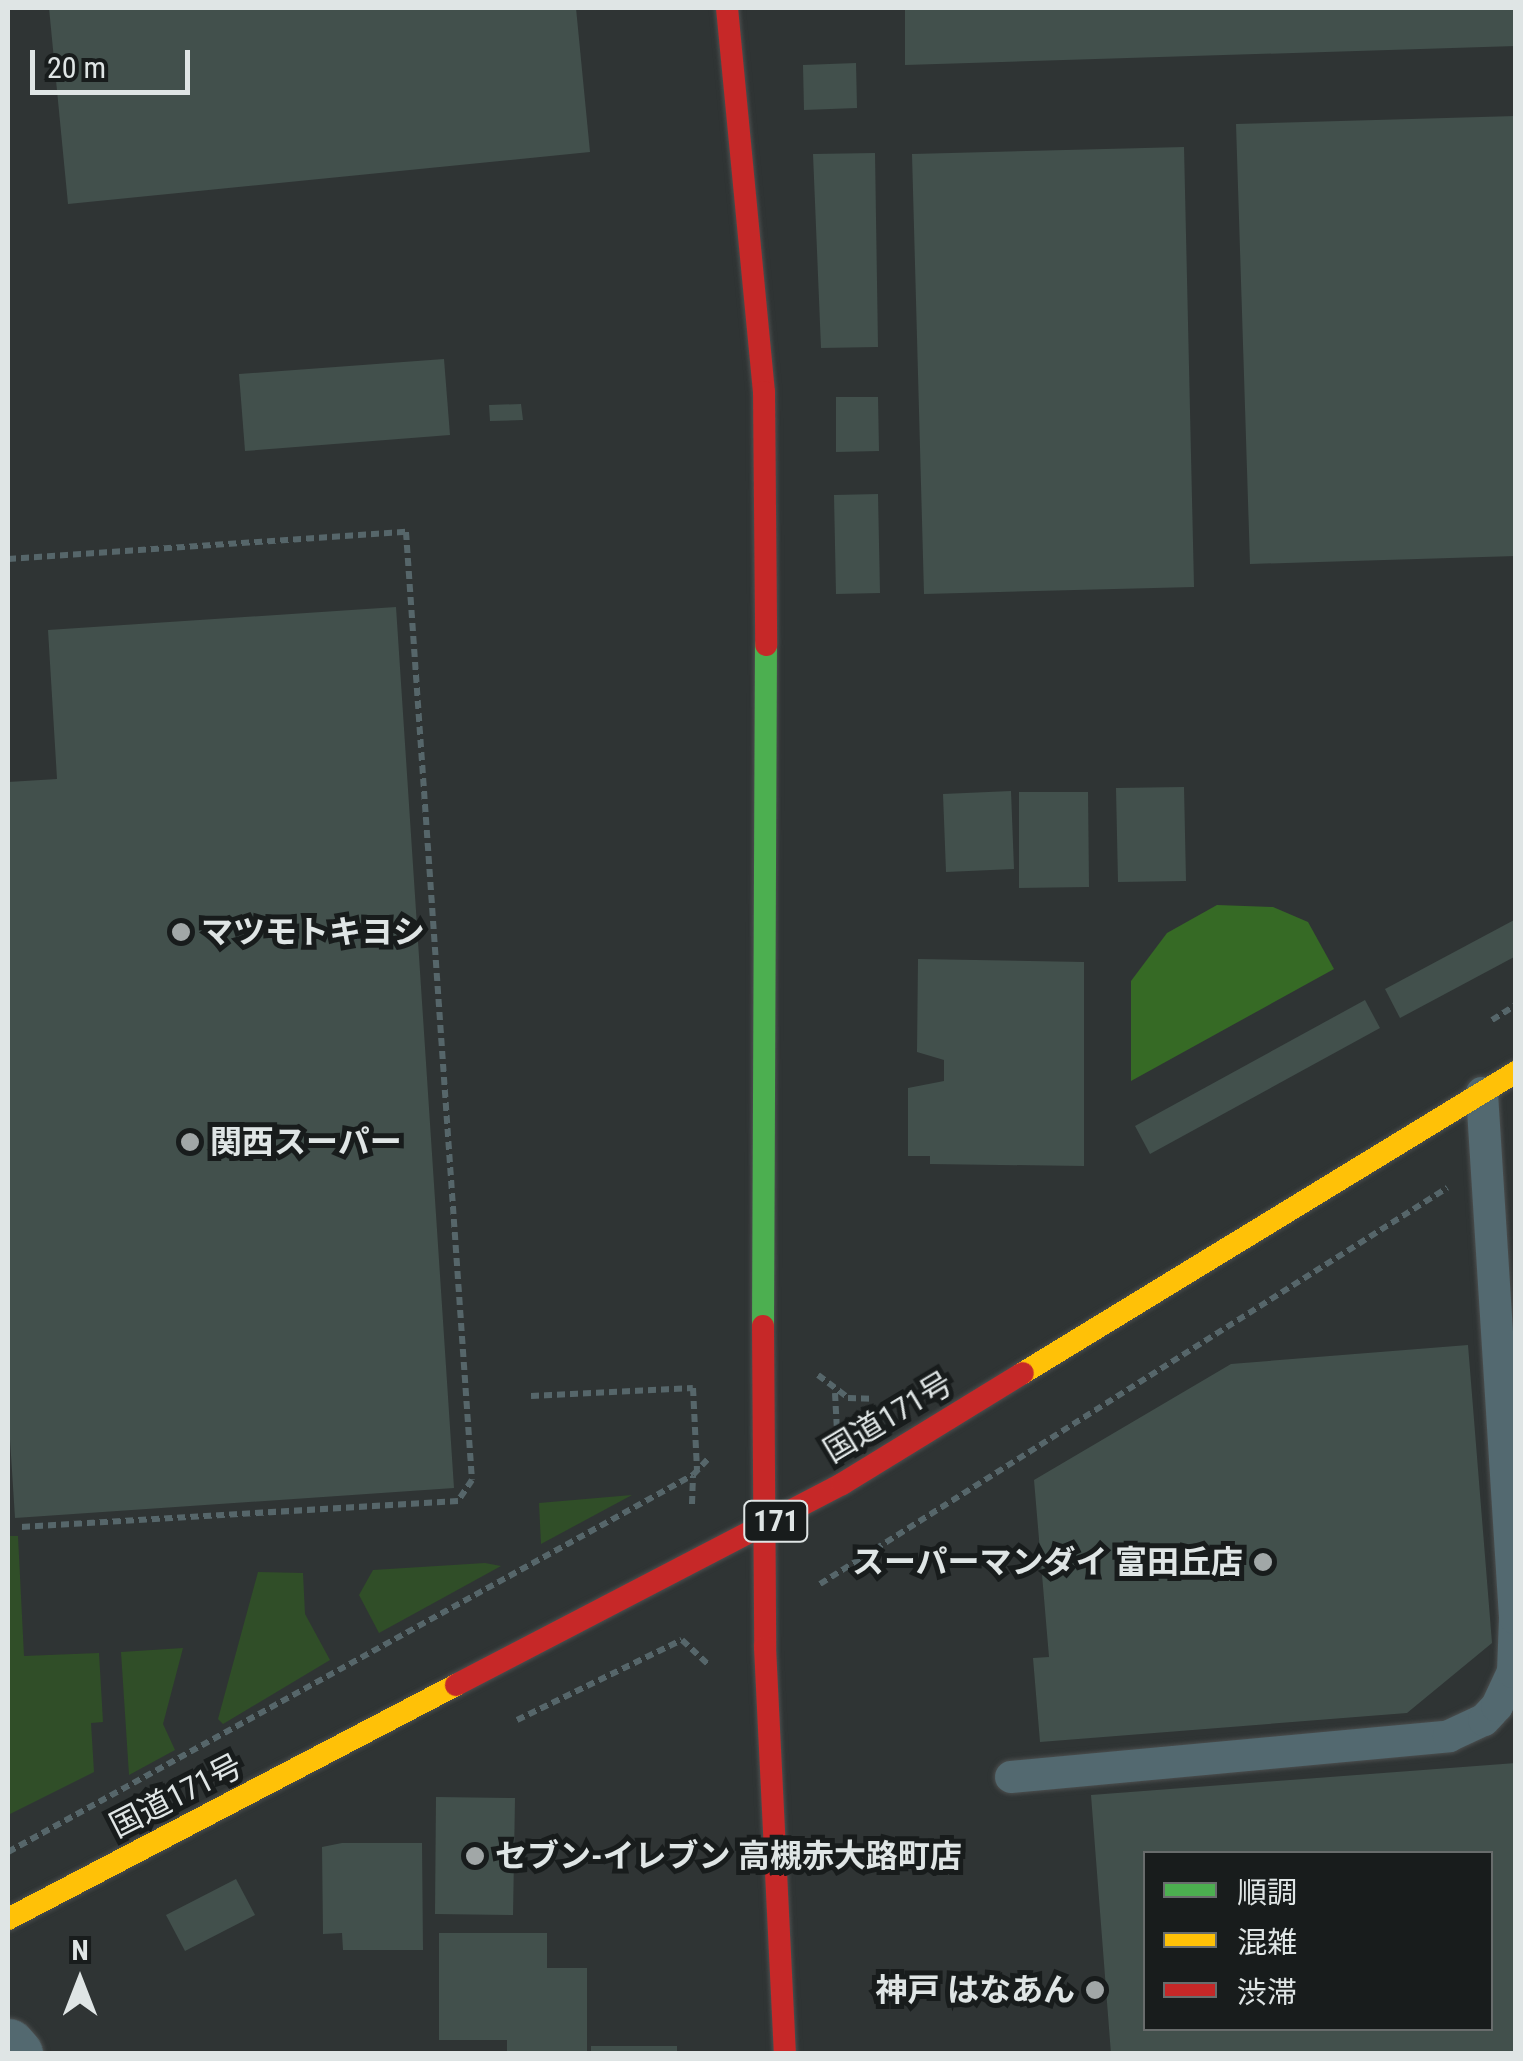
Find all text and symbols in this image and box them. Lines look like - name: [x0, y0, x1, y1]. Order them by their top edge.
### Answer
- scale bar: [35, 30, 195, 92]
- text: 20 m: [47, 50, 106, 85]
- place label: マツモトキヨシ: [201, 913, 425, 951]
- marker: マツモトキヨシ: [170, 921, 192, 943]
- place label: 関西スーパー: [210, 1123, 402, 1161]
- marker: 関西スーパー: [179, 1131, 201, 1153]
- street label: 国道171号: [817, 1364, 959, 1470]
- road number: 171: [741, 1496, 811, 1546]
- place label: スーパーマンダイ 富田丘店: [852, 1543, 1243, 1581]
- marker: スーパーマンダイ 富田丘店: [1252, 1551, 1274, 1573]
- street label: 国道171号: [103, 1746, 249, 1846]
- place label: セブン-イレブン 高槻赤大路町店: [495, 1837, 962, 1875]
- marker: セブン-イレブン 高槻赤大路町店: [464, 1845, 486, 1867]
- legend: [1143, 1851, 1493, 2031]
- text: 順調: [1237, 1875, 1297, 1910]
- text: 混雑: [1237, 1925, 1297, 1960]
- north arrow: [30, 1931, 130, 2031]
- text: N: [71, 1934, 89, 1967]
- place label: 神戸 はなあん: [876, 1971, 1075, 2009]
- text: 渋滞: [1237, 1975, 1297, 2010]
- marker: 神戸 はなあん: [1084, 1979, 1106, 2001]

